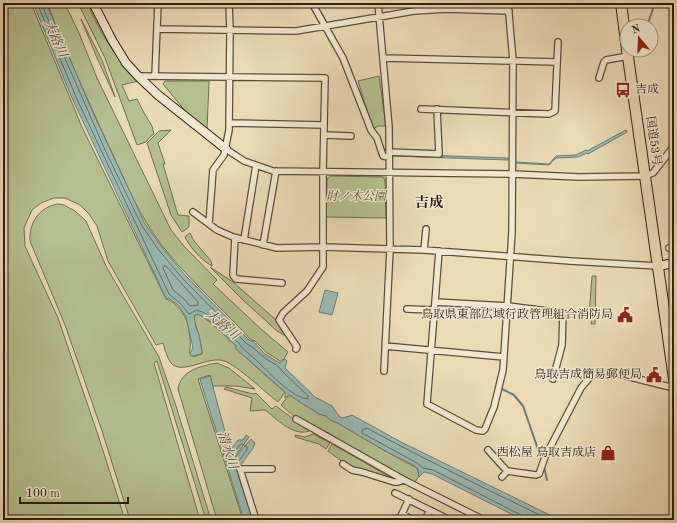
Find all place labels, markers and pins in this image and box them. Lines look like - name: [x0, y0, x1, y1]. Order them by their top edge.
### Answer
- bus stop icon: 吉成: [614, 81, 632, 99]
- place label: 吉成: [635, 82, 659, 96]
- public building icon: 鳥取県東部広域行政管理組合消防局: [616, 306, 634, 324]
- place label: 鳥取県東部広域行政管理組合消防局: [421, 307, 613, 321]
- public building icon: 鳥取吉成簡易郵便局: [645, 366, 663, 384]
- place label: 鳥取吉成簡易郵便局: [534, 367, 642, 381]
- shop icon: 西松屋 鳥取吉成店: [599, 444, 617, 462]
- place label: 西松屋 鳥取吉成店: [497, 445, 596, 459]

